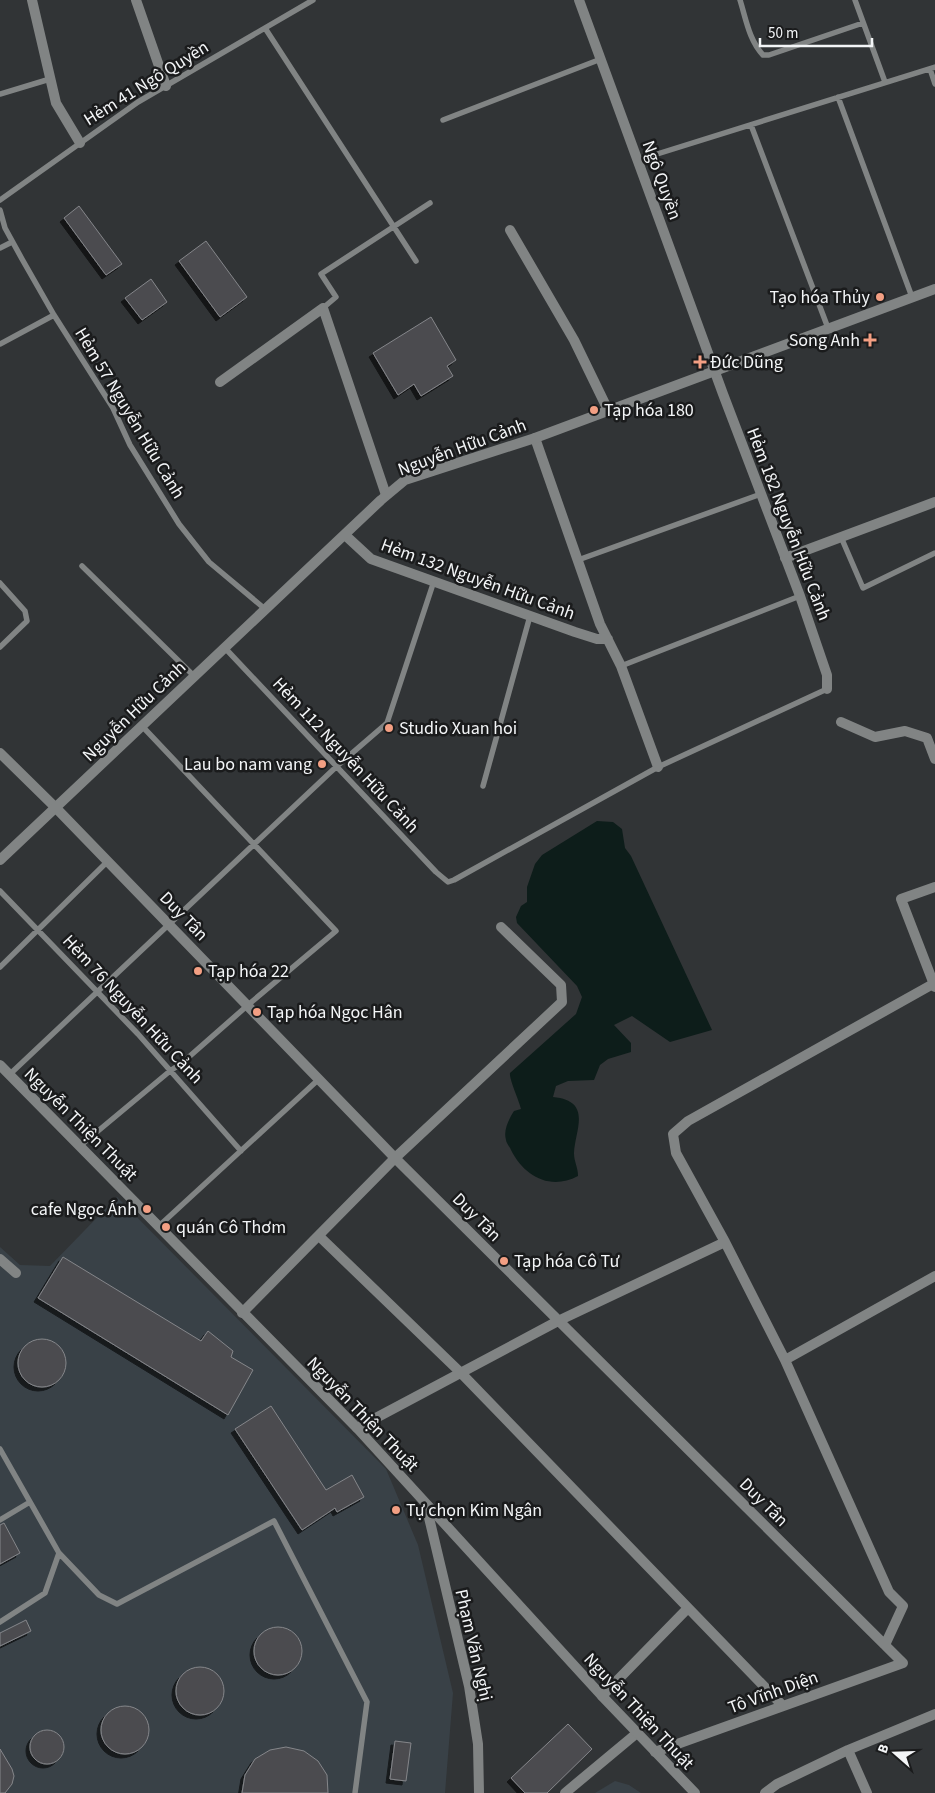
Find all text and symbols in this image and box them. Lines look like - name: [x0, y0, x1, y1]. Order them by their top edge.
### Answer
- scale bar: [760, 15, 872, 47]
- text: 50 m: [768, 23, 798, 44]
- street label: Hẻm 41 Ngô Quyền: [79, 35, 214, 132]
- street label: Ngô Quyền: [636, 137, 687, 223]
- place label: Tạo hóa Thủy: [770, 285, 871, 310]
- marker: Tạo hóa Thủy: [874, 291, 886, 303]
- street label: Hẻm 57 Nguyễn Hữu Cảnh: [68, 323, 191, 504]
- place label: Song Anh: [789, 328, 860, 353]
- marker: Song Anh: [864, 334, 876, 346]
- place label: Đức Dũng: [710, 350, 783, 375]
- marker: Đức Dũng: [694, 356, 706, 368]
- place label: Tạp hóa 180: [604, 398, 694, 423]
- marker: Tạp hóa 180: [588, 404, 600, 416]
- street label: Nguyễn Hữu Cảnh: [394, 413, 530, 482]
- street label: Hẻm 182 Nguyễn Hữu Cảnh: [740, 424, 837, 624]
- street label: Hẻm 132 Nguyễn Hữu Cảnh: [377, 533, 578, 626]
- street label: Nguyễn Hữu Cảnh: [77, 655, 192, 767]
- street label: Hẻm 112 Nguyễn Hữu Cảnh: [267, 672, 425, 839]
- place label: Studio Xuan hoi: [399, 716, 517, 741]
- marker: Studio Xuan hoi: [383, 722, 395, 734]
- place label: Lau bo nam vang: [184, 752, 312, 777]
- marker: Lau bo nam vang: [316, 758, 328, 770]
- street label: Duy Tân: [154, 886, 214, 947]
- street label: Hẻm 76 Nguyễn Hữu Cảnh: [57, 929, 209, 1089]
- place label: Tạp hóa 22: [208, 959, 289, 984]
- marker: Tạp hóa 22: [192, 965, 204, 977]
- place label: Tạp hóa Ngọc Hân: [267, 1000, 403, 1025]
- marker: Tạp hóa Ngọc Hân: [251, 1006, 263, 1018]
- street label: Nguyễn Thiện Thuật: [18, 1062, 143, 1187]
- street label: Duy Tân: [447, 1187, 507, 1247]
- place label: cafe Ngọc Ánh: [31, 1197, 137, 1222]
- marker: cafe Ngọc Ánh: [141, 1203, 153, 1215]
- place label: quán Cô Thơm: [176, 1215, 286, 1240]
- marker: quán Cô Thơm: [160, 1221, 172, 1233]
- place label: Tạp hóa Cô Tư: [514, 1249, 620, 1274]
- marker: Tạp hóa Cô Tư: [498, 1255, 510, 1267]
- street label: Nguyễn Thiện Thuật: [301, 1351, 424, 1478]
- street label: Duy Tân: [734, 1472, 794, 1532]
- place label: Tự chọn Kim Ngân: [406, 1498, 542, 1523]
- marker: Tự chọn Kim Ngân: [390, 1504, 402, 1516]
- street label: Phạm Văn Nghị: [449, 1587, 499, 1703]
- street label: Nguyễn Thiện Thuật: [578, 1647, 699, 1775]
- street label: Tô Vĩnh Diện: [725, 1665, 822, 1720]
- north arrow: [870, 1728, 920, 1778]
- text: B: [873, 1741, 895, 1756]

